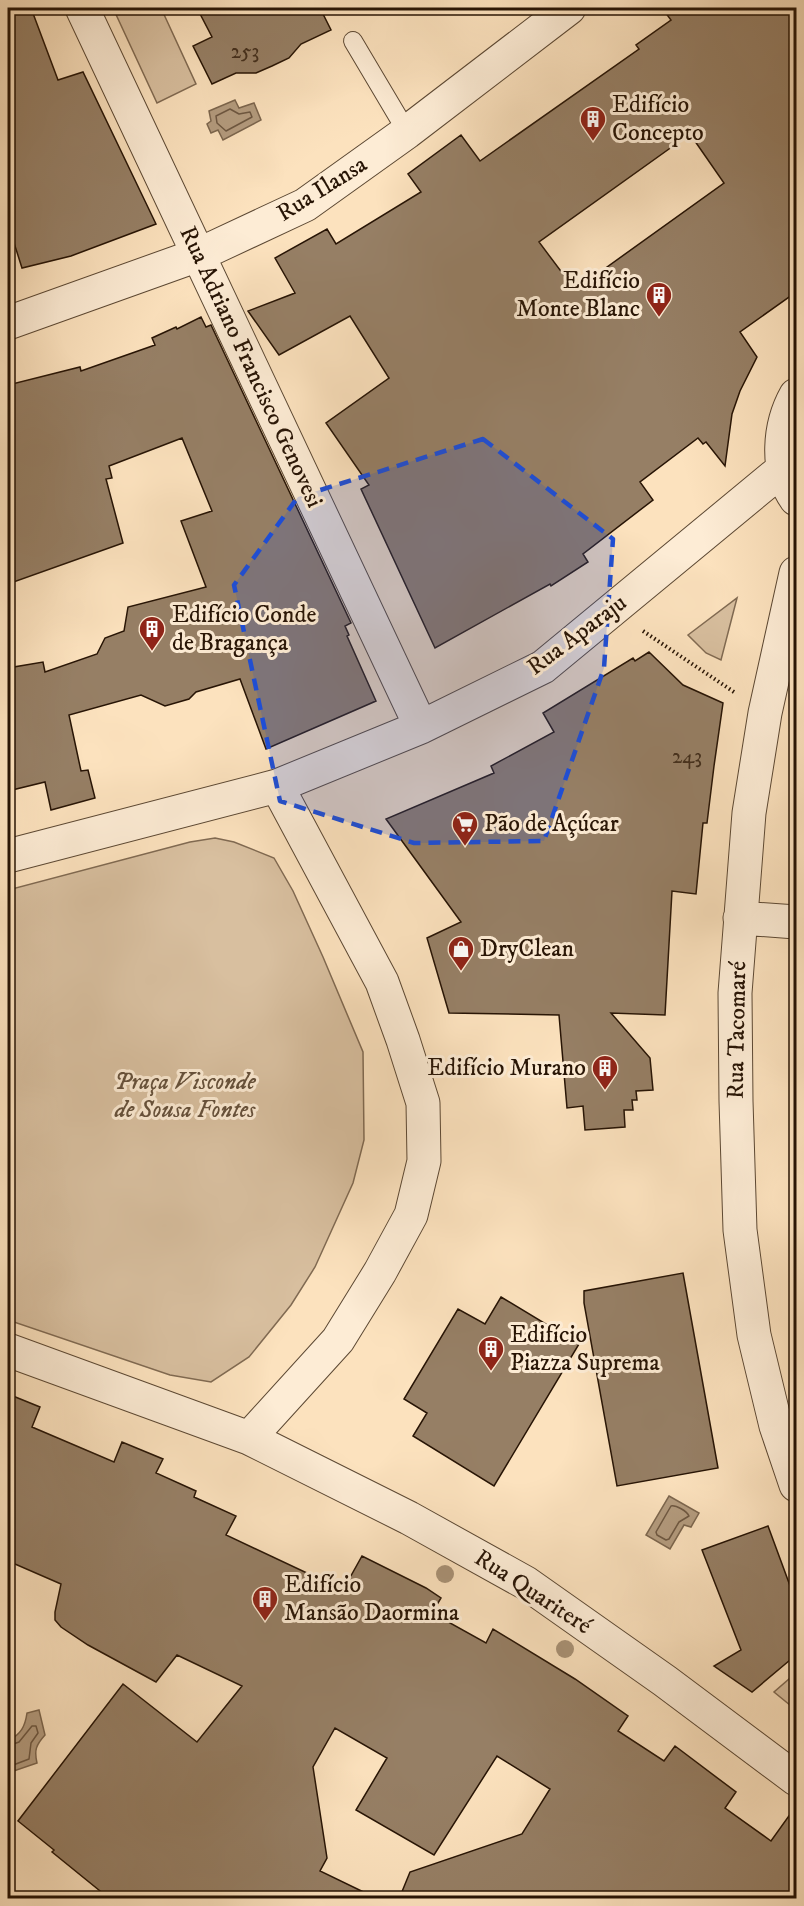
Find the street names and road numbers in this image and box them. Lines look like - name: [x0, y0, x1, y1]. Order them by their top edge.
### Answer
- street label: Rua Ilansa: [271, 149, 373, 228]
- street label: Rua Adriano Francisco Genovesi: [173, 222, 329, 512]
- street label: Rua Aparaju: [521, 588, 633, 682]
- street label: Rua Tacomaré: [721, 961, 753, 1099]
- street label: Rua Quariteré: [469, 1543, 597, 1641]

